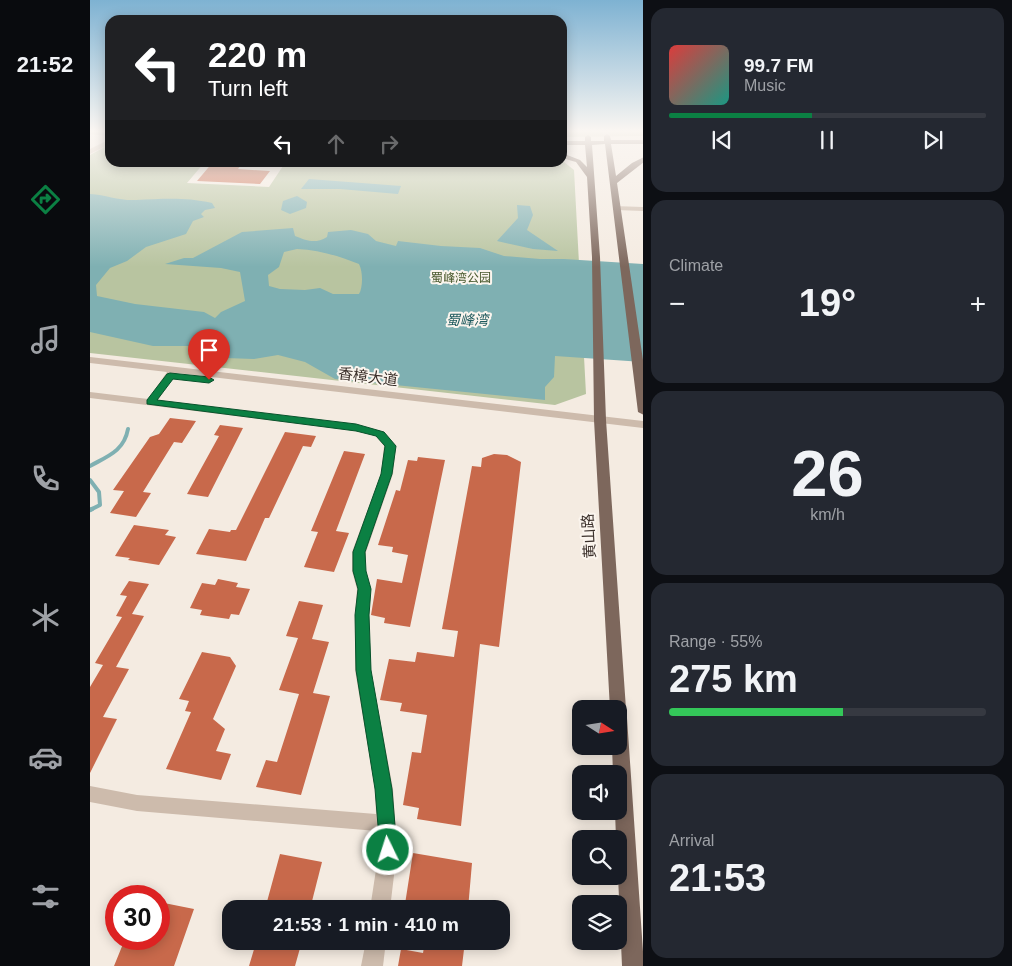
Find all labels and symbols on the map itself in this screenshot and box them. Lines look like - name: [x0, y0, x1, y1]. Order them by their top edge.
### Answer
- park label: 蜀峰湾公园: [431, 271, 491, 285]
- water label: 蜀峰湾: [446, 312, 490, 328]
- pin: [188, 329, 230, 380]
- street label: 香樟大道: [337, 364, 399, 389]
- street label: 黄山路: [579, 513, 598, 559]
- north arrow: [572, 700, 628, 755]
- position arrow: [361, 823, 413, 875]
- speed limit sign: 30: [105, 885, 170, 950]

